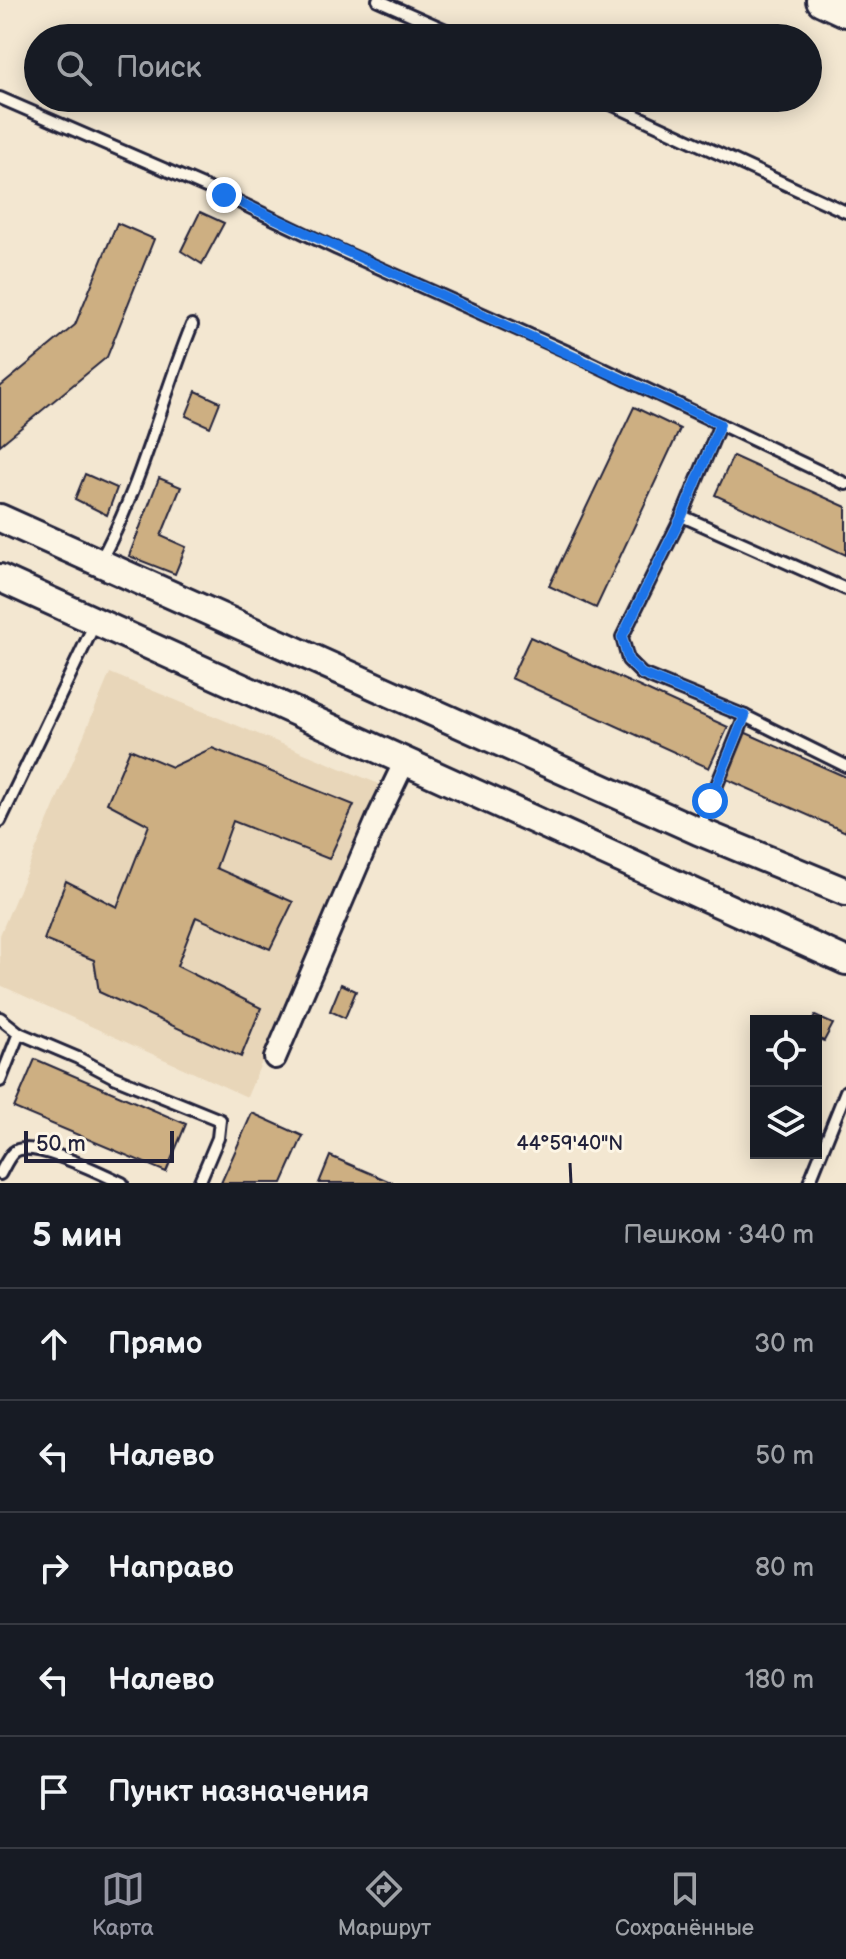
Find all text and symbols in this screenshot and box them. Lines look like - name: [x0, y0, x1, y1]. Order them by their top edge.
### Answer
- search box: [24, 24, 822, 112]
- icon: search: [52, 46, 96, 90]
- text: Поиск: [116, 50, 202, 86]
- route end: [206, 177, 242, 213]
- route start: [692, 783, 728, 819]
- map controls: [750, 1015, 822, 1159]
- button: locate: [750, 1015, 822, 1087]
- button: layers: [750, 1087, 822, 1159]
- scale bar: [24, 1127, 174, 1163]
- text: 50 m: [36, 1131, 86, 1158]
- text: 44°59'40"N: [517, 1132, 623, 1156]
- text: 5 мин: [32, 1215, 122, 1256]
- text: Пешком · 340 m: [623, 1220, 814, 1251]
- icon: ahead: [32, 1322, 76, 1366]
- text: Прямо: [108, 1326, 202, 1362]
- text: 30 m: [754, 1329, 814, 1360]
- icon: left: [32, 1434, 76, 1478]
- text: Налево: [108, 1438, 214, 1474]
- text: 50 m: [755, 1441, 814, 1472]
- icon: right: [32, 1546, 76, 1590]
- text: Направо: [108, 1550, 234, 1586]
- text: 80 m: [755, 1553, 814, 1584]
- icon: left: [32, 1658, 76, 1702]
- text: Налево: [108, 1662, 214, 1698]
- text: 180 m: [745, 1665, 814, 1696]
- icon: arrive: [32, 1770, 76, 1814]
- text: Пункт назначения: [108, 1774, 369, 1810]
- tab: Карта: [92, 1867, 154, 1942]
- tab: Маршрут: [338, 1867, 431, 1942]
- tab: Сохранённые: [615, 1867, 754, 1942]

